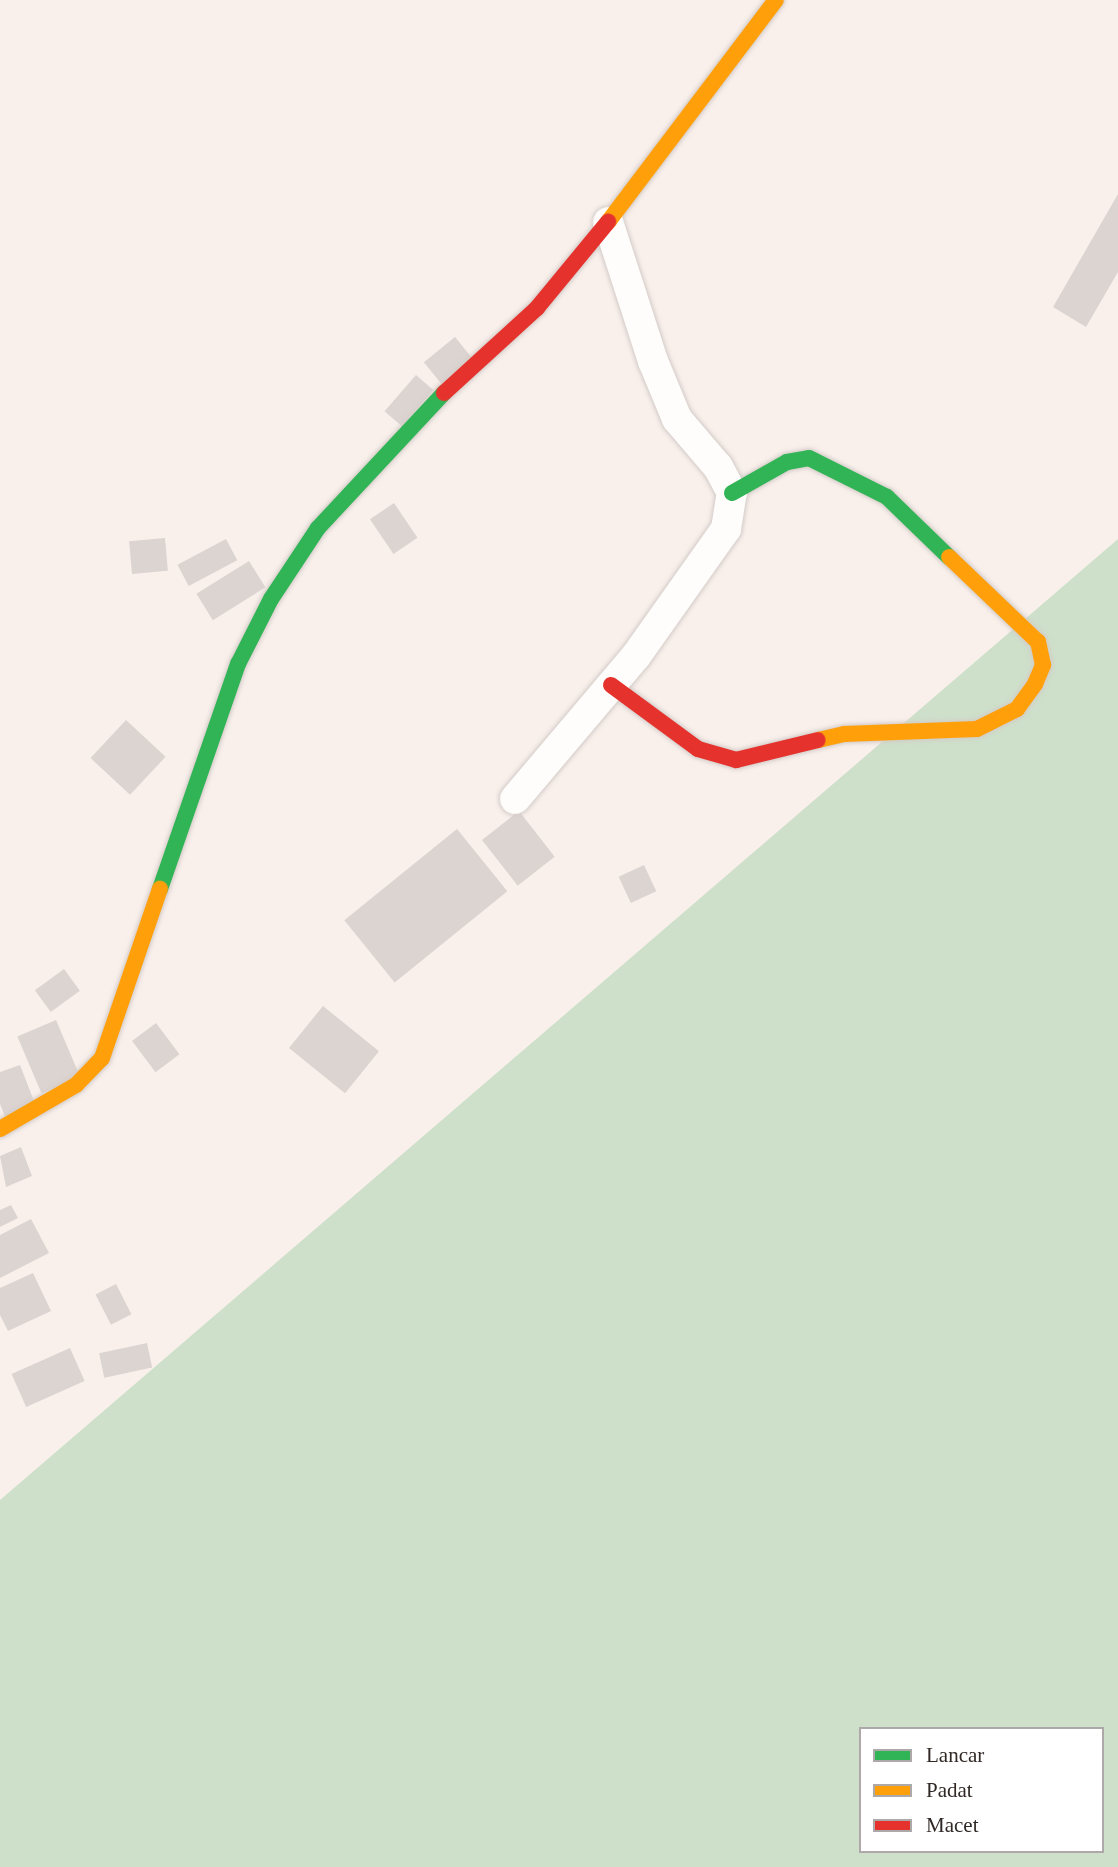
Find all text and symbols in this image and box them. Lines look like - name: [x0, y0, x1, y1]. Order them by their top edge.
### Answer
- legend: [859, 1727, 1104, 1853]
- text: Lancar: [926, 1743, 984, 1767]
- text: Padat: [926, 1778, 973, 1802]
- text: Macet: [926, 1813, 978, 1837]

